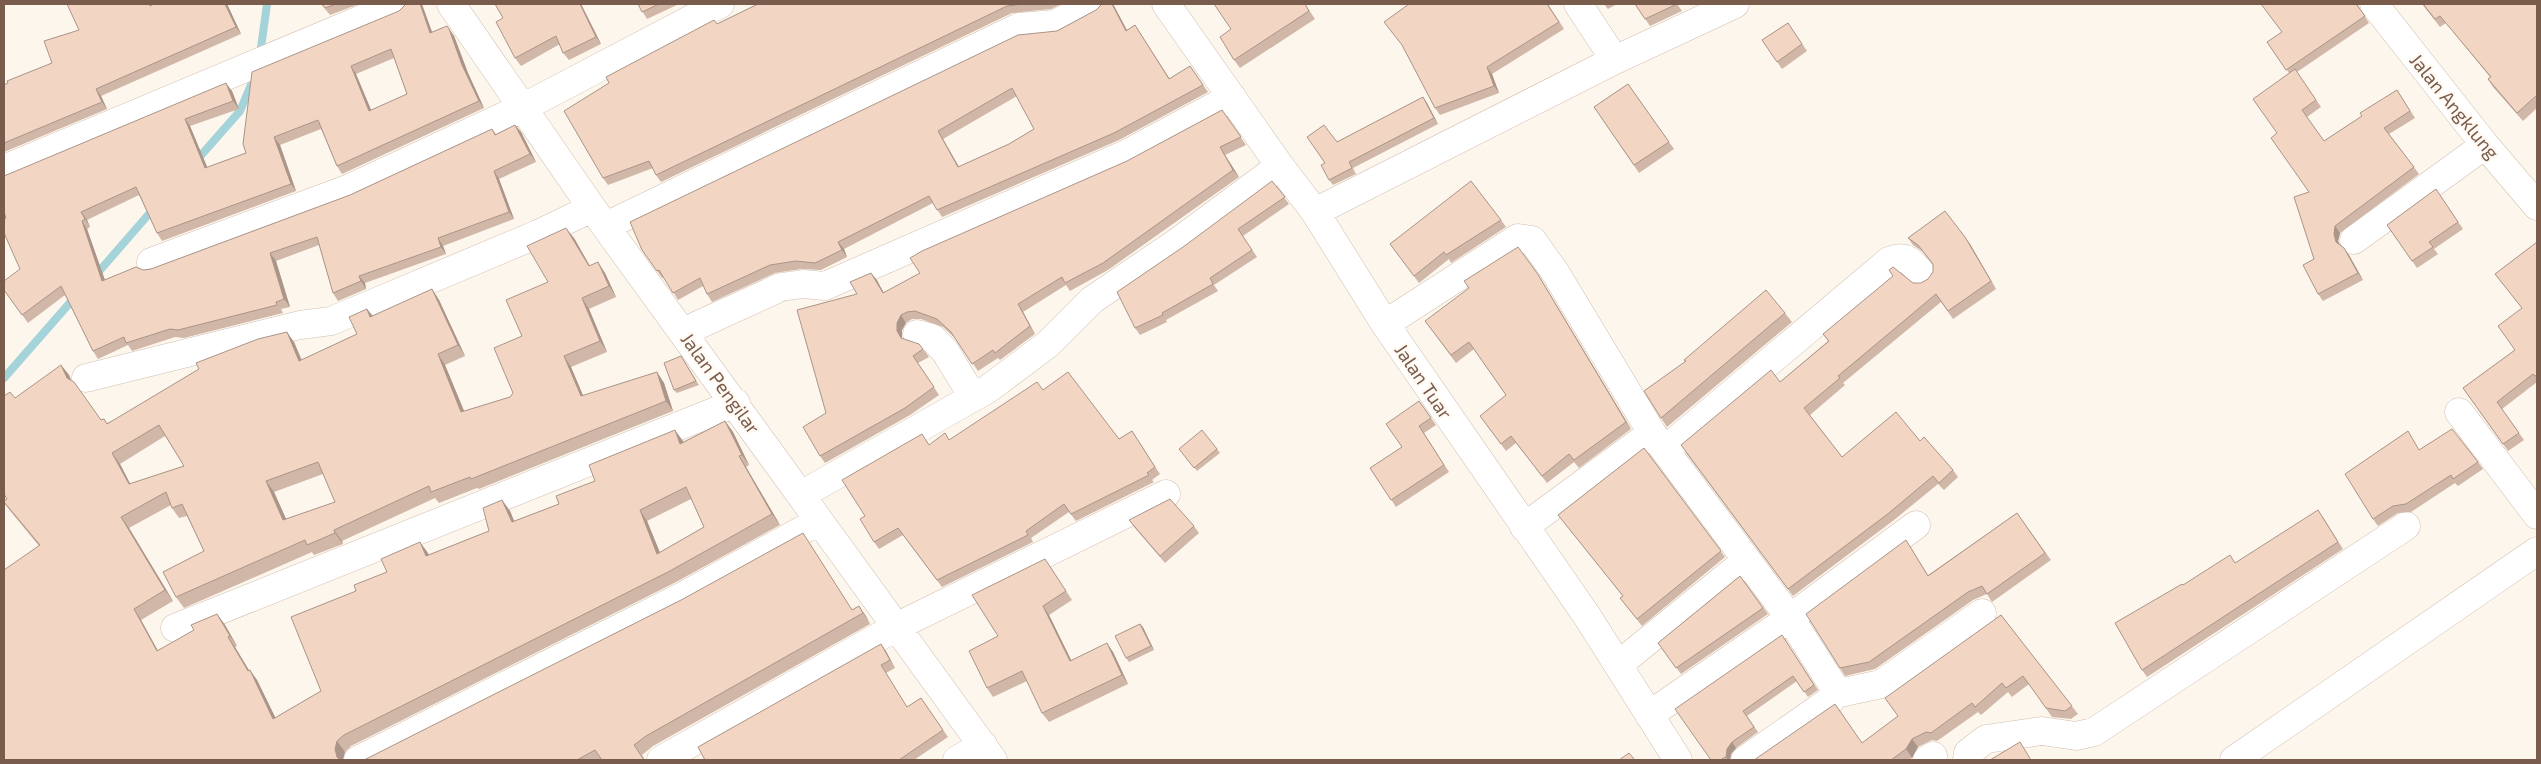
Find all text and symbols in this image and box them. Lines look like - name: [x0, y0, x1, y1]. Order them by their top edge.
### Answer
- street label: Jalan Angklung: [2405, 49, 2505, 164]
- street label: Jalan Pengilar: [677, 328, 766, 438]
- street label: Jalan Tuar: [1390, 339, 1458, 423]

